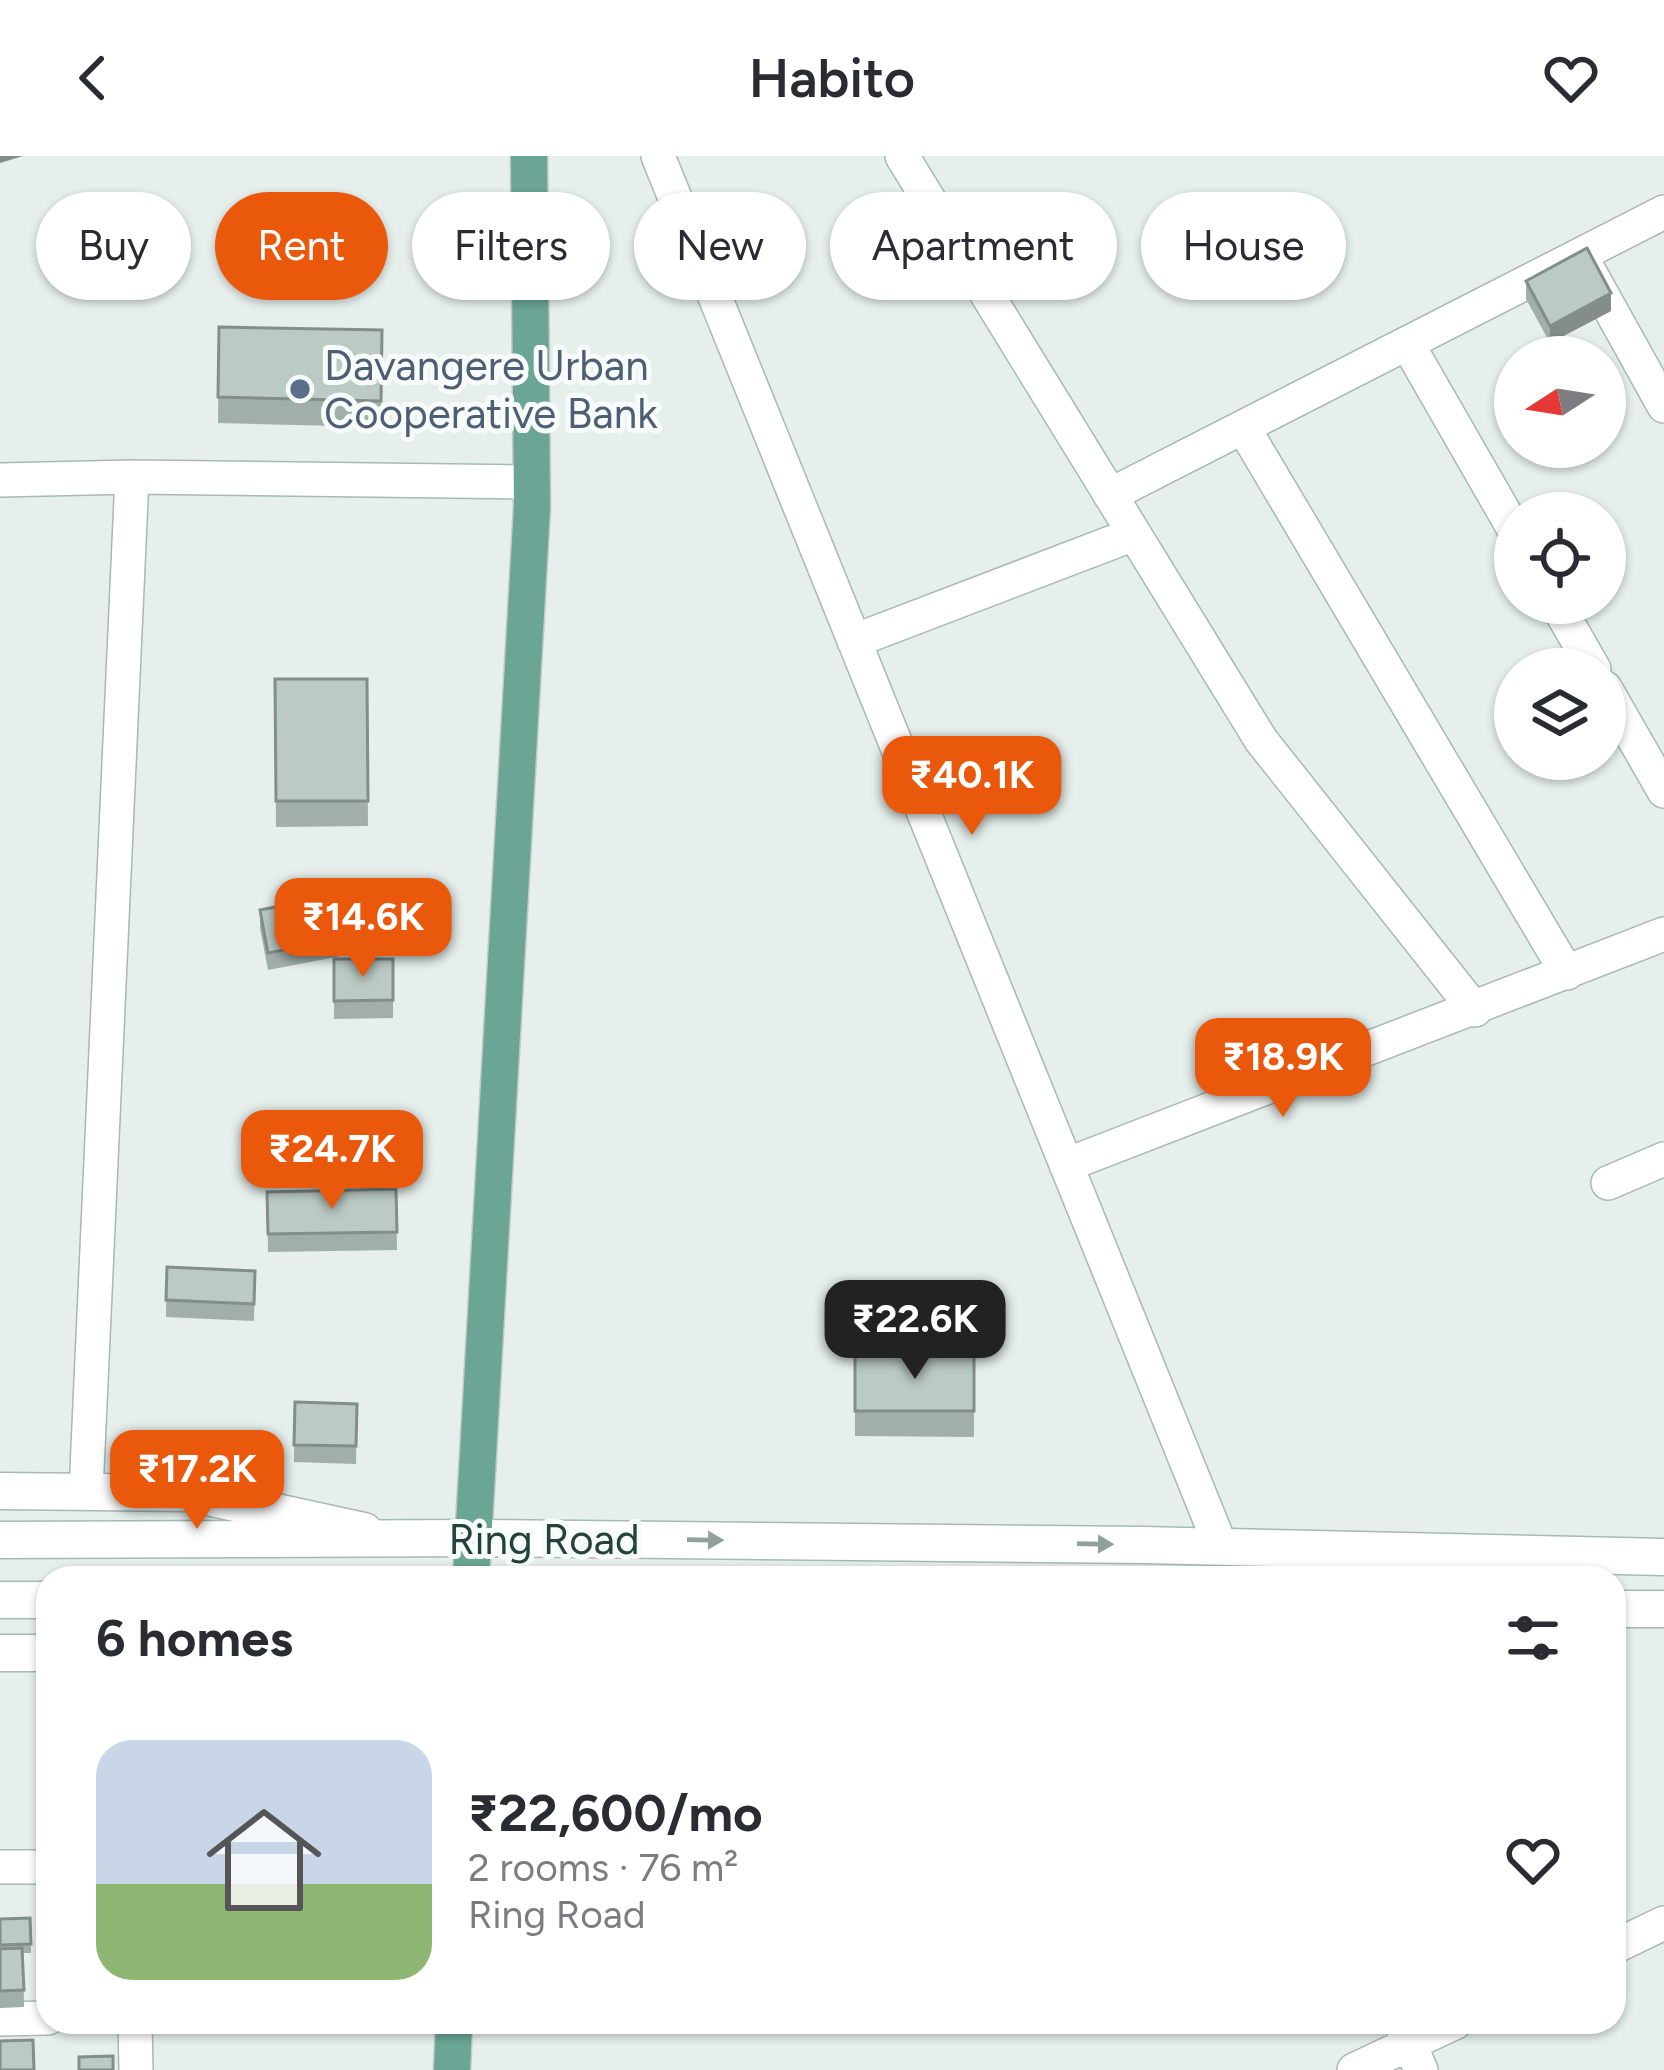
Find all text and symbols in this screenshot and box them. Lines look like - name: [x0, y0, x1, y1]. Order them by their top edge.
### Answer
- icon: back: [60, 45, 126, 111]
- icon: heart: [1538, 45, 1604, 111]
- text: Habito: [749, 46, 915, 111]
- chip: Buy: [36, 192, 191, 300]
- chip: Rent: [215, 192, 388, 300]
- chip: Filters: [412, 192, 610, 300]
- chip: New: [634, 192, 806, 300]
- chip: Apartment: [830, 192, 1117, 300]
- chip: House: [1141, 192, 1346, 300]
- north arrow: [1494, 336, 1626, 468]
- map controls: [1494, 336, 1626, 780]
- place label: Davangere Urban Cooperative Bank: [324, 340, 658, 439]
- marker: Davangere Urban Cooperative Bank: [287, 376, 313, 402]
- button: locate: [1494, 492, 1626, 624]
- button: layers: [1494, 648, 1626, 780]
- pin: ₹40.1K: [874, 736, 1070, 838]
- text: ₹40.1K: [909, 751, 1035, 798]
- pin: ₹14.6K: [265, 878, 461, 980]
- text: ₹14.6K: [302, 893, 424, 940]
- pin: ₹18.9K: [1185, 1018, 1381, 1120]
- text: ₹18.9K: [1222, 1033, 1344, 1080]
- pin: ₹24.7K: [234, 1110, 430, 1212]
- text: ₹24.7K: [268, 1125, 396, 1172]
- pin: ₹22.6K: [817, 1280, 1013, 1382]
- text: ₹22.6K: [852, 1295, 978, 1342]
- pin: ₹17.2K: [99, 1430, 295, 1532]
- text: ₹17.2K: [137, 1445, 257, 1492]
- street label: Ring Road: [448, 1514, 640, 1565]
- one-way arrow: [687, 1530, 725, 1550]
- one-way arrow: [1077, 1534, 1115, 1554]
- icon: filters: [1500, 1605, 1566, 1671]
- text: 6 homes: [96, 1608, 293, 1669]
- text: ₹22,600/mo: [468, 1783, 763, 1844]
- icon: home: [192, 1788, 336, 1932]
- icon: heart: [1500, 1827, 1566, 1893]
- text: 2 rooms · 76 m²: [468, 1844, 738, 1891]
- text: Ring Road: [468, 1891, 646, 1938]

